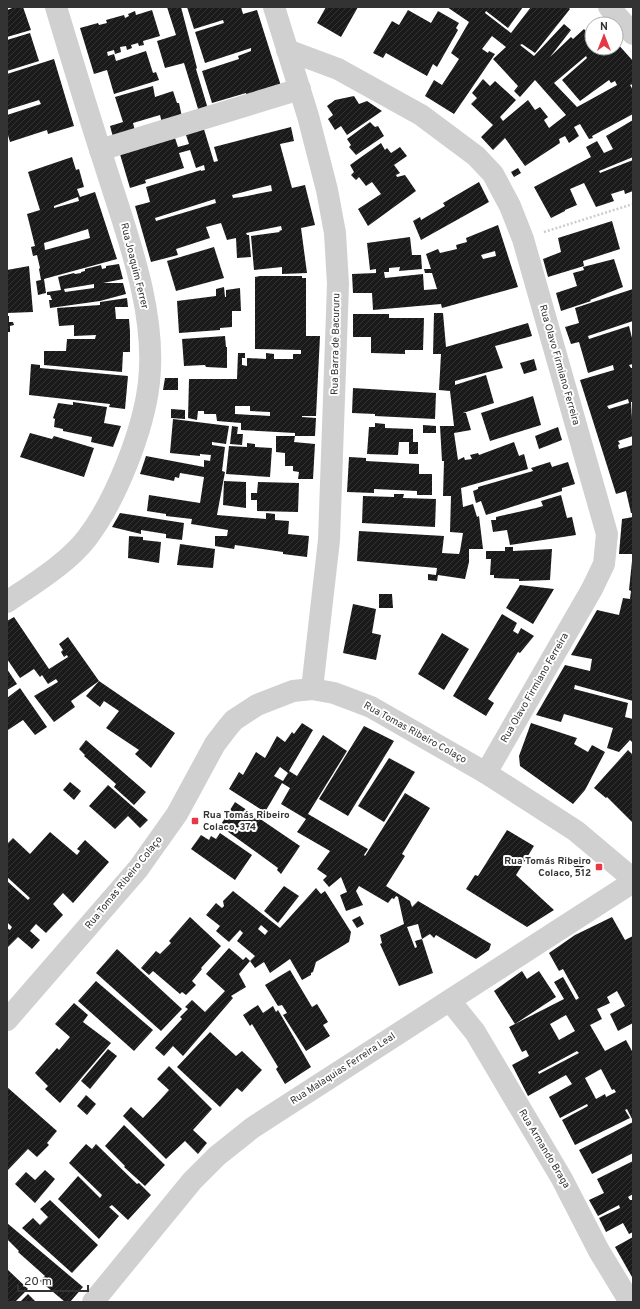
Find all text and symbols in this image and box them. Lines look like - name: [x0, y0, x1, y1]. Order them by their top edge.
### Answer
- north arrow: [584, 16, 624, 56]
- text: N: [600, 20, 608, 34]
- street label: Rua Joaquim Ferrer: [117, 222, 151, 310]
- street label: Rua Barra de Bacururu: [329, 293, 343, 395]
- street label: Rua Olavo Firmiano Ferreira: [536, 303, 582, 427]
- street label: Rua Olavo Firmiano Ferreira: [498, 631, 572, 745]
- street label: Rua Tomas Ribeiro Colaço: [361, 699, 469, 767]
- place label: Rua Tomás Ribeiro Colaco, 374: [203, 809, 290, 834]
- marker: Rua Tomás Ribeiro Colaco, 374: [190, 816, 200, 826]
- street label: Rua Tomas Ribeiro Colaço: [82, 834, 166, 932]
- place label: Rua Tomás Ribeiro Colaco, 512: [504, 855, 591, 880]
- marker: Rua Tomás Ribeiro Colaco, 512: [594, 862, 604, 872]
- street label: Rua Malaquias Ferreira Leal: [288, 1030, 398, 1108]
- street label: Rua Armando Braga: [515, 1107, 573, 1191]
- scale bar: [18, 1267, 88, 1293]
- text: 20 m: [24, 1274, 52, 1290]

